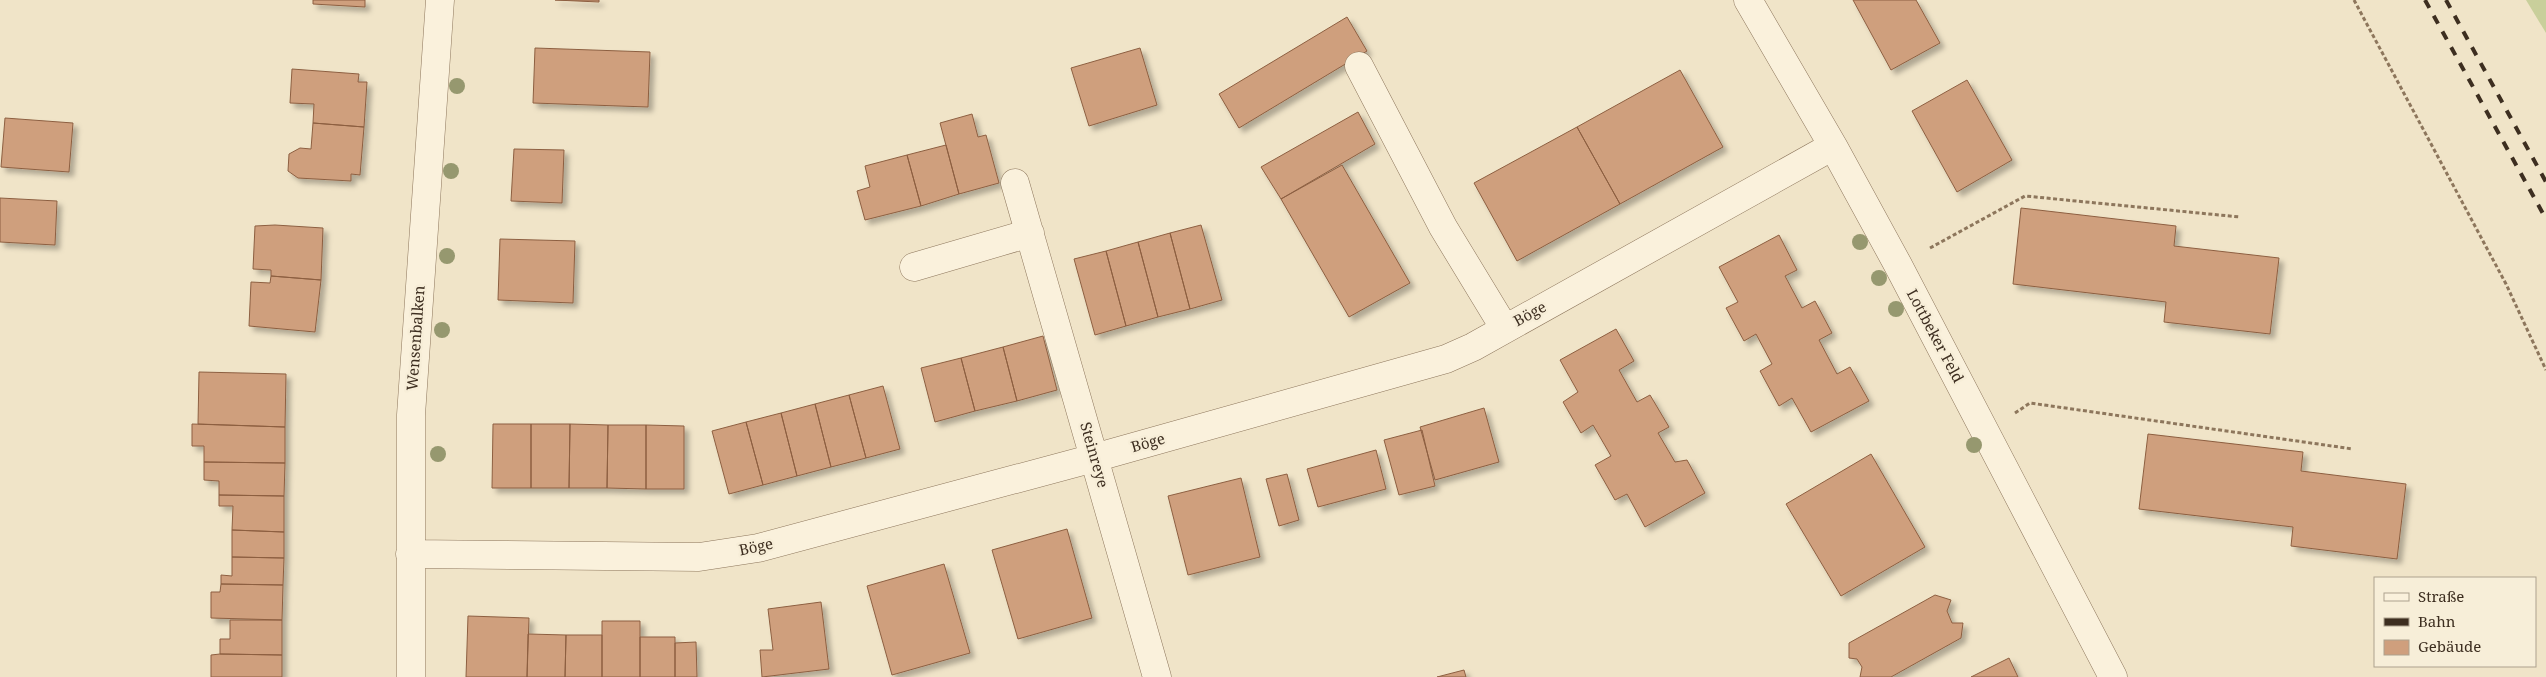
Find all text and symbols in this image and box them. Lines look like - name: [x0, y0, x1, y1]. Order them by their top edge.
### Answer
- street label: Wensenbalken: [401, 284, 429, 391]
- street label: Lottbeker Feld: [1903, 285, 1969, 386]
- street label: Böge: [1510, 296, 1549, 330]
- street label: Steinreye: [1076, 420, 1114, 490]
- street label: Böge: [1128, 428, 1167, 456]
- street label: Böge: [737, 533, 775, 559]
- legend: [2374, 577, 2536, 667]
- text: Straße: [2418, 586, 2464, 606]
- text: Bahn: [2418, 611, 2456, 631]
- text: Gebäude: [2418, 636, 2481, 656]

